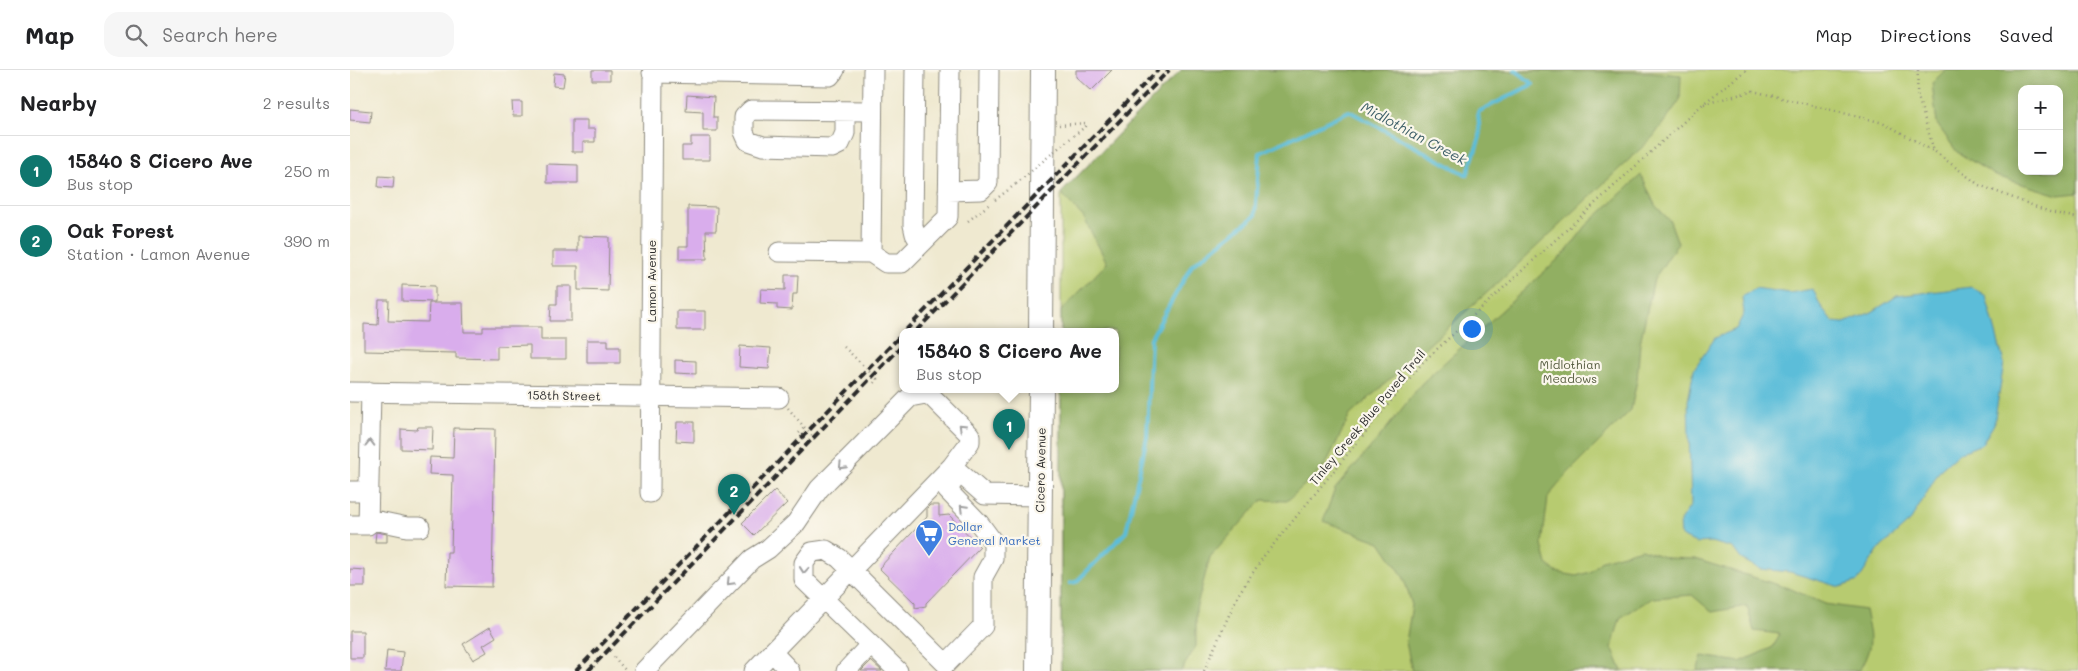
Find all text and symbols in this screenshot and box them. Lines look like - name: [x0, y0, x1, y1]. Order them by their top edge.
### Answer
- search box: [104, 12, 454, 57]
- text: Map: [25, 19, 74, 50]
- icon: search: [122, 21, 150, 49]
- text: Search here: [162, 22, 278, 47]
- text: Map: [1815, 23, 1852, 47]
- text: Directions: [1880, 23, 1972, 47]
- text: Saved: [2000, 23, 2053, 47]
- map controls: [2018, 85, 2063, 175]
- button: +: [2018, 85, 2063, 130]
- text: Nearby: [20, 89, 97, 116]
- text: 2 results: [263, 92, 330, 113]
- water label: Midlothian Creek: [1358, 97, 1471, 169]
- button: −: [2018, 130, 2063, 175]
- text: 15840 S Cicero Ave: [67, 148, 253, 173]
- text: 1: [32, 160, 40, 181]
- text: 250 m: [284, 160, 330, 181]
- text: Bus stop: [67, 173, 133, 194]
- text: Oak Forest: [67, 218, 174, 243]
- text: 2: [32, 230, 40, 251]
- text: 390 m: [283, 230, 330, 251]
- street label: Lamon Avenue: [643, 240, 659, 322]
- text: Station · Lamon Avenue: [67, 243, 251, 264]
- your location: [1459, 316, 1485, 342]
- popup: [899, 328, 1119, 393]
- text: 15840 S Cicero Ave: [916, 338, 1102, 363]
- street label: Tinley Creek Blue Paved Trail: [1305, 346, 1429, 488]
- park label: Midlothian Meadows: [1540, 356, 1600, 386]
- text: Bus stop: [916, 363, 982, 384]
- street label: 158th Street: [527, 386, 601, 404]
- pin: 1: [993, 409, 1025, 450]
- one-way arrow: [959, 424, 968, 433]
- street label: Cicero Avenue: [1031, 427, 1049, 513]
- one-way arrow: [365, 438, 376, 446]
- one-way arrow: [839, 460, 848, 469]
- pin: 2: [718, 474, 750, 515]
- one-way arrow: [960, 505, 969, 514]
- supermarket icon: Dollar General Market: [914, 518, 944, 557]
- place label: Dollar General Market: [948, 518, 1041, 548]
- one-way arrow: [799, 566, 810, 574]
- one-way arrow: [727, 576, 736, 585]

